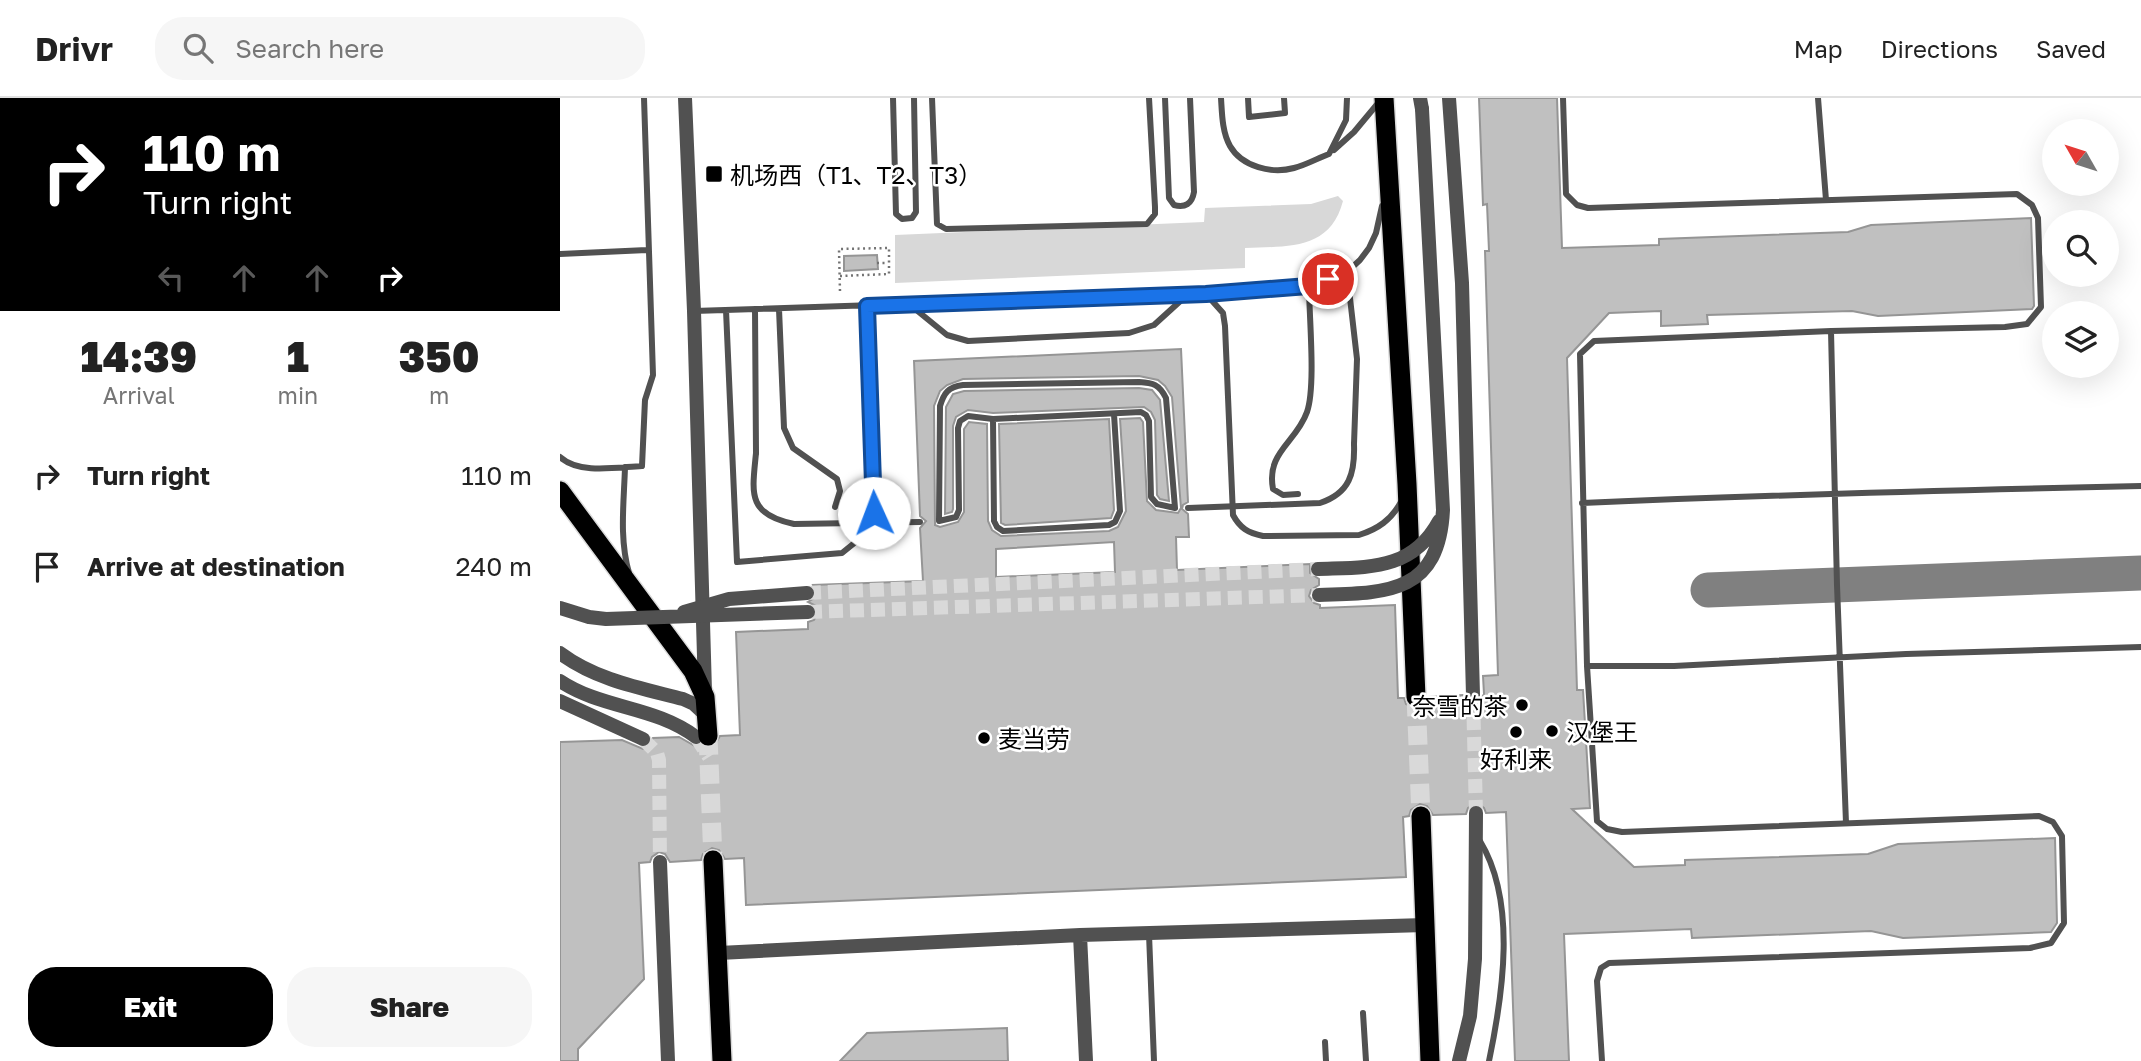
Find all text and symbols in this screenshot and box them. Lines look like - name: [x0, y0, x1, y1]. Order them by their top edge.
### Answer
- search box: [155, 17, 645, 80]
- text: Drivr: [35, 29, 113, 68]
- icon: search: [179, 29, 217, 67]
- text: Search here: [235, 33, 384, 64]
- text: Map: [1794, 34, 1843, 63]
- text: Directions: [1881, 34, 1998, 63]
- text: Saved: [2036, 34, 2106, 63]
- north arrow: [2042, 119, 2119, 196]
- map controls: [2042, 119, 2119, 378]
- text: 110 m: [143, 123, 280, 182]
- icon: right: [28, 126, 119, 217]
- place label: 机场西（T1、T2、T3）: [730, 160, 982, 189]
- marker: 机场西（T1、T2、T3）: [704, 164, 724, 184]
- text: Turn right: [143, 183, 292, 221]
- button: search: [2042, 210, 2119, 287]
- pin: [1298, 249, 1358, 309]
- icon: left: [152, 259, 190, 297]
- icon: ahead: [225, 259, 263, 297]
- icon: ahead: [298, 259, 336, 297]
- icon: right: [371, 259, 409, 297]
- icon: arrive: [1309, 260, 1347, 298]
- button: layers: [2042, 301, 2119, 378]
- text: 14:39: [81, 331, 197, 381]
- text: 1: [287, 331, 309, 381]
- text: 350: [399, 331, 479, 381]
- text: Arrival: [103, 381, 175, 409]
- text: min: [278, 381, 318, 409]
- text: m: [429, 381, 449, 409]
- icon: right: [28, 457, 66, 495]
- text: Turn right: [87, 460, 210, 491]
- text: 110 m: [461, 460, 532, 491]
- position arrow: [837, 476, 911, 550]
- icon: arrive: [28, 548, 66, 586]
- text: Arrive at destination: [87, 551, 345, 582]
- text: 240 m: [455, 551, 532, 582]
- place label: 奈雪的茶: [1412, 691, 1508, 720]
- marker: 奈雪的茶: [1514, 697, 1530, 713]
- place label: 汉堡王: [1566, 717, 1638, 746]
- marker: 汉堡王: [1544, 723, 1560, 739]
- place label: 麦当劳: [998, 724, 1070, 753]
- marker: 好利来: [1508, 724, 1524, 740]
- marker: 麦当劳: [976, 730, 992, 746]
- place label: 好利来: [1480, 744, 1552, 773]
- button: Exit: [28, 967, 273, 1047]
- button: Share: [287, 967, 532, 1047]

